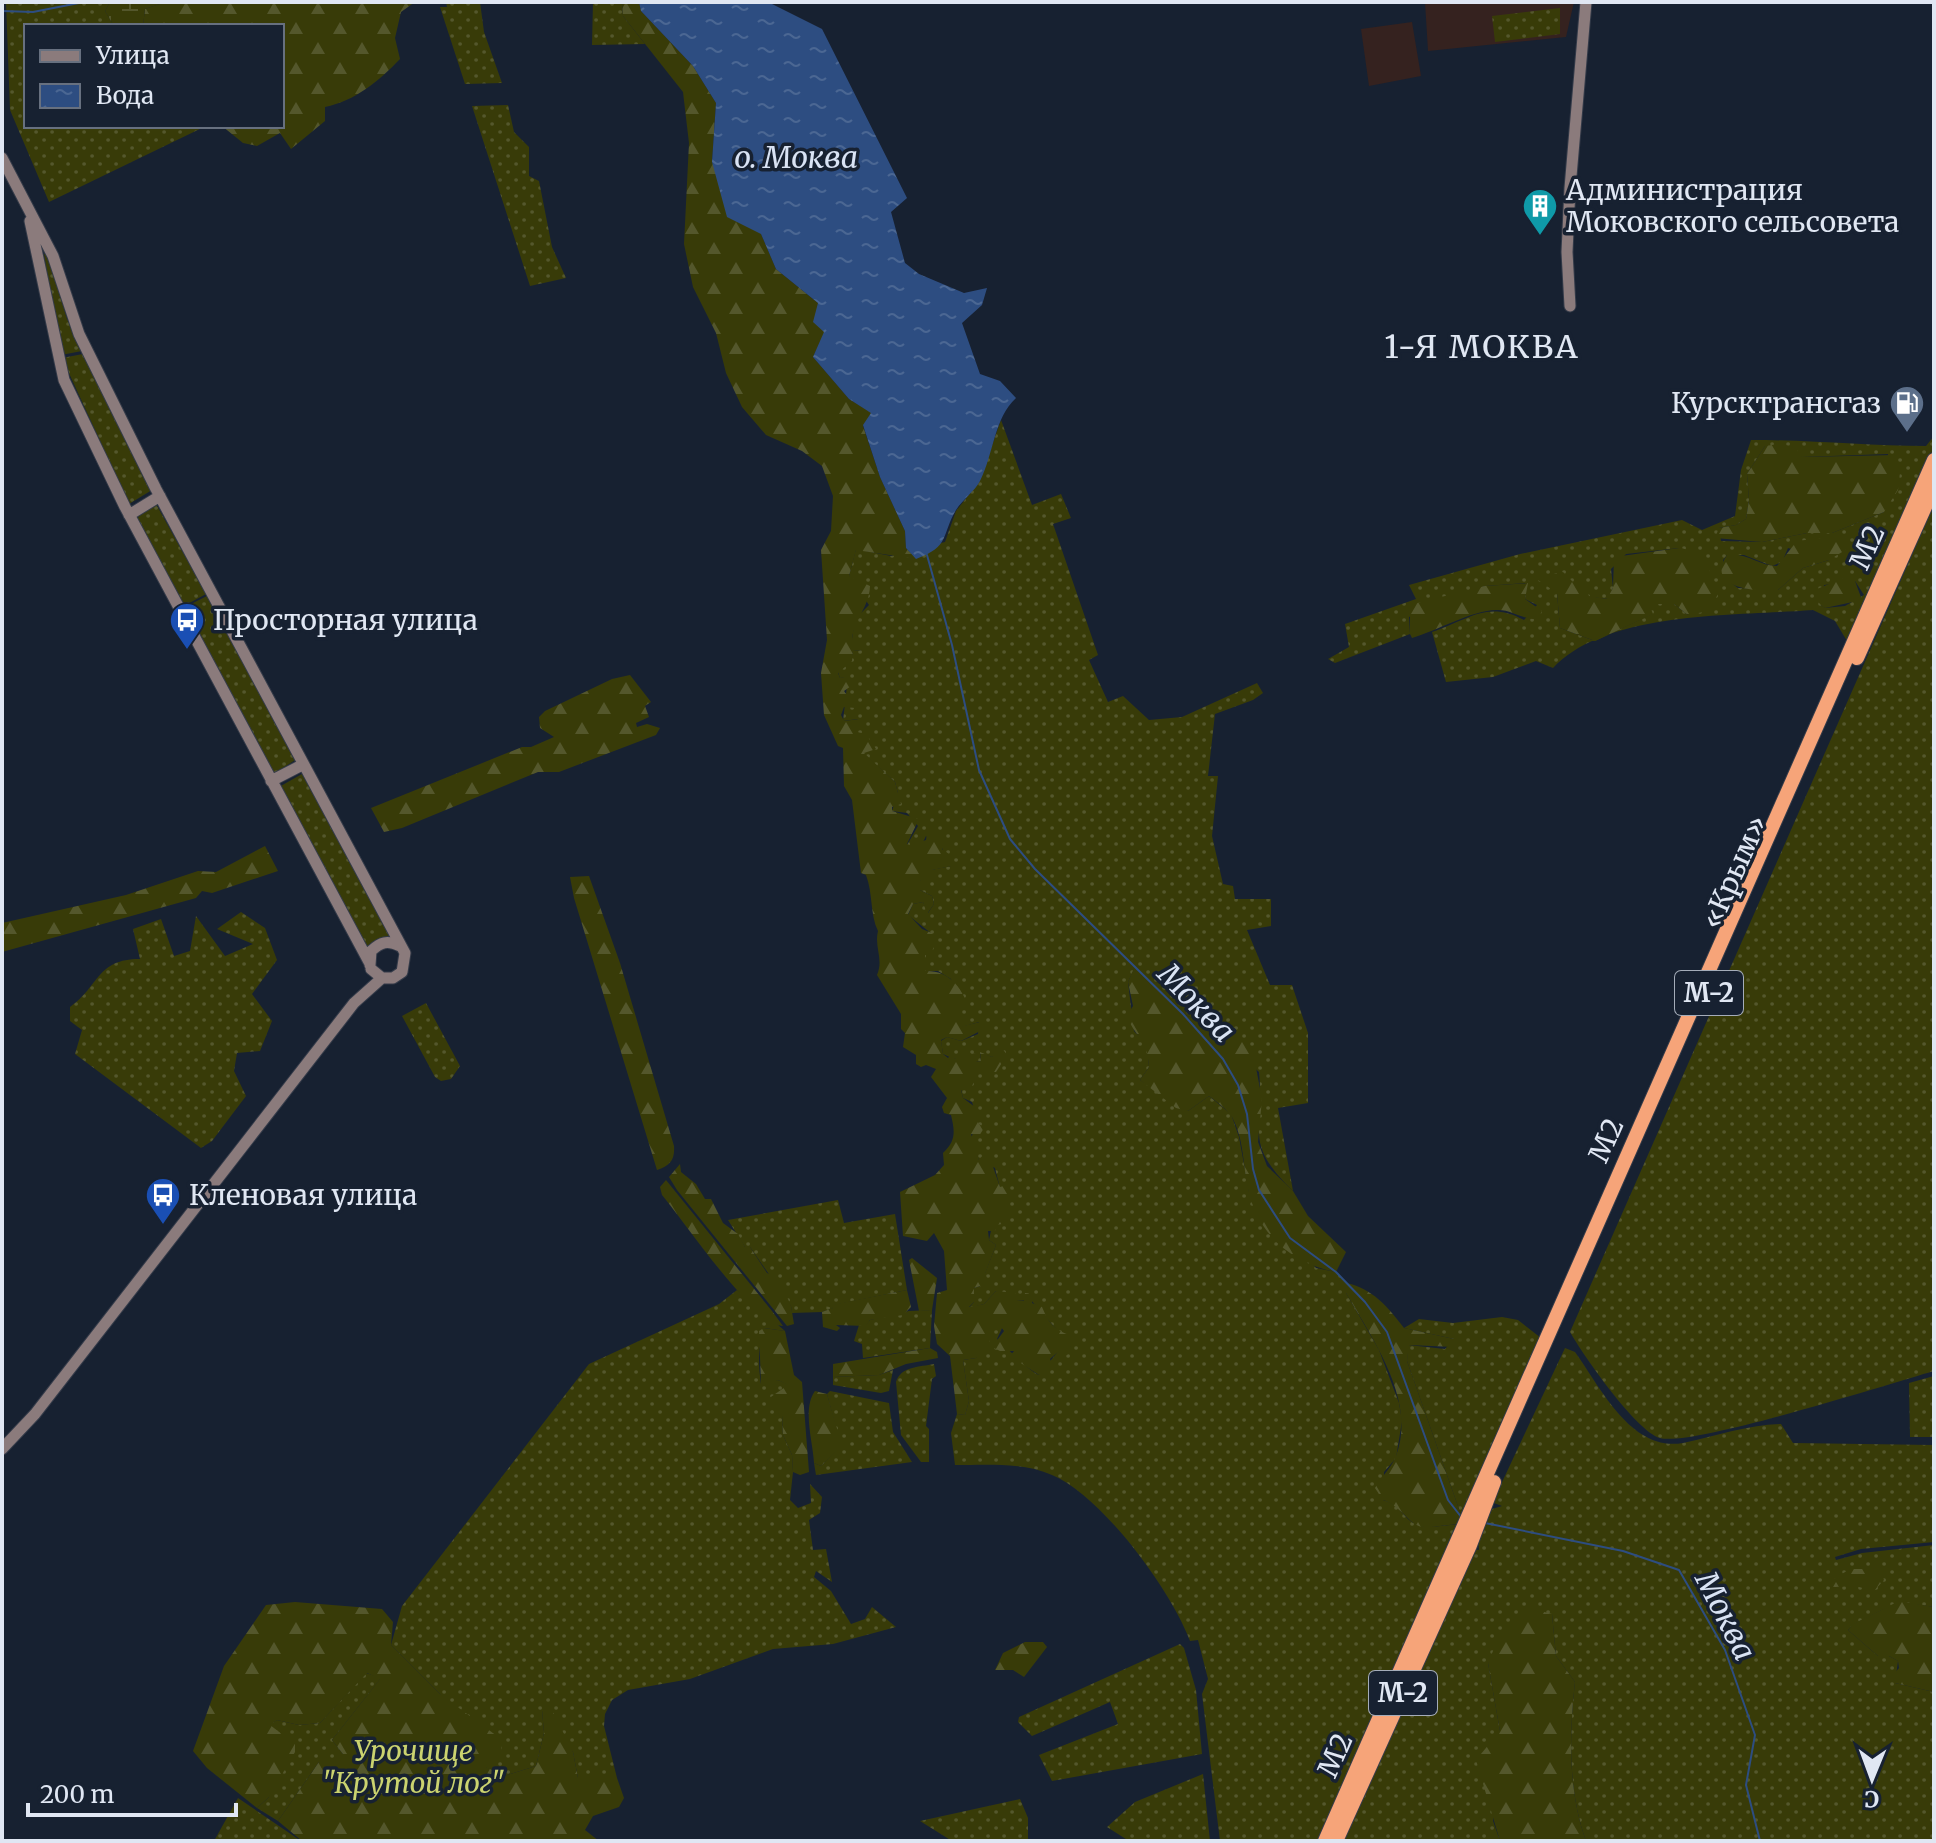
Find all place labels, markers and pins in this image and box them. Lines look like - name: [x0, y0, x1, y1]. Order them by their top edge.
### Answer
- place label: Администрация Моковского сельсовета: [1565, 172, 1899, 240]
- building icon: Администрация Моковского сельсовета: [1521, 187, 1559, 237]
- fuel station icon: Курсктрансгаз: [1888, 384, 1926, 434]
- place label: Курсктрансгаз: [1671, 385, 1881, 421]
- bus stop icon: Просторная улица: [168, 601, 206, 651]
- place label: Просторная улица: [213, 602, 478, 638]
- bus stop icon: Кленовая улица: [144, 1176, 182, 1226]
- place label: Кленовая улица: [189, 1177, 417, 1213]

